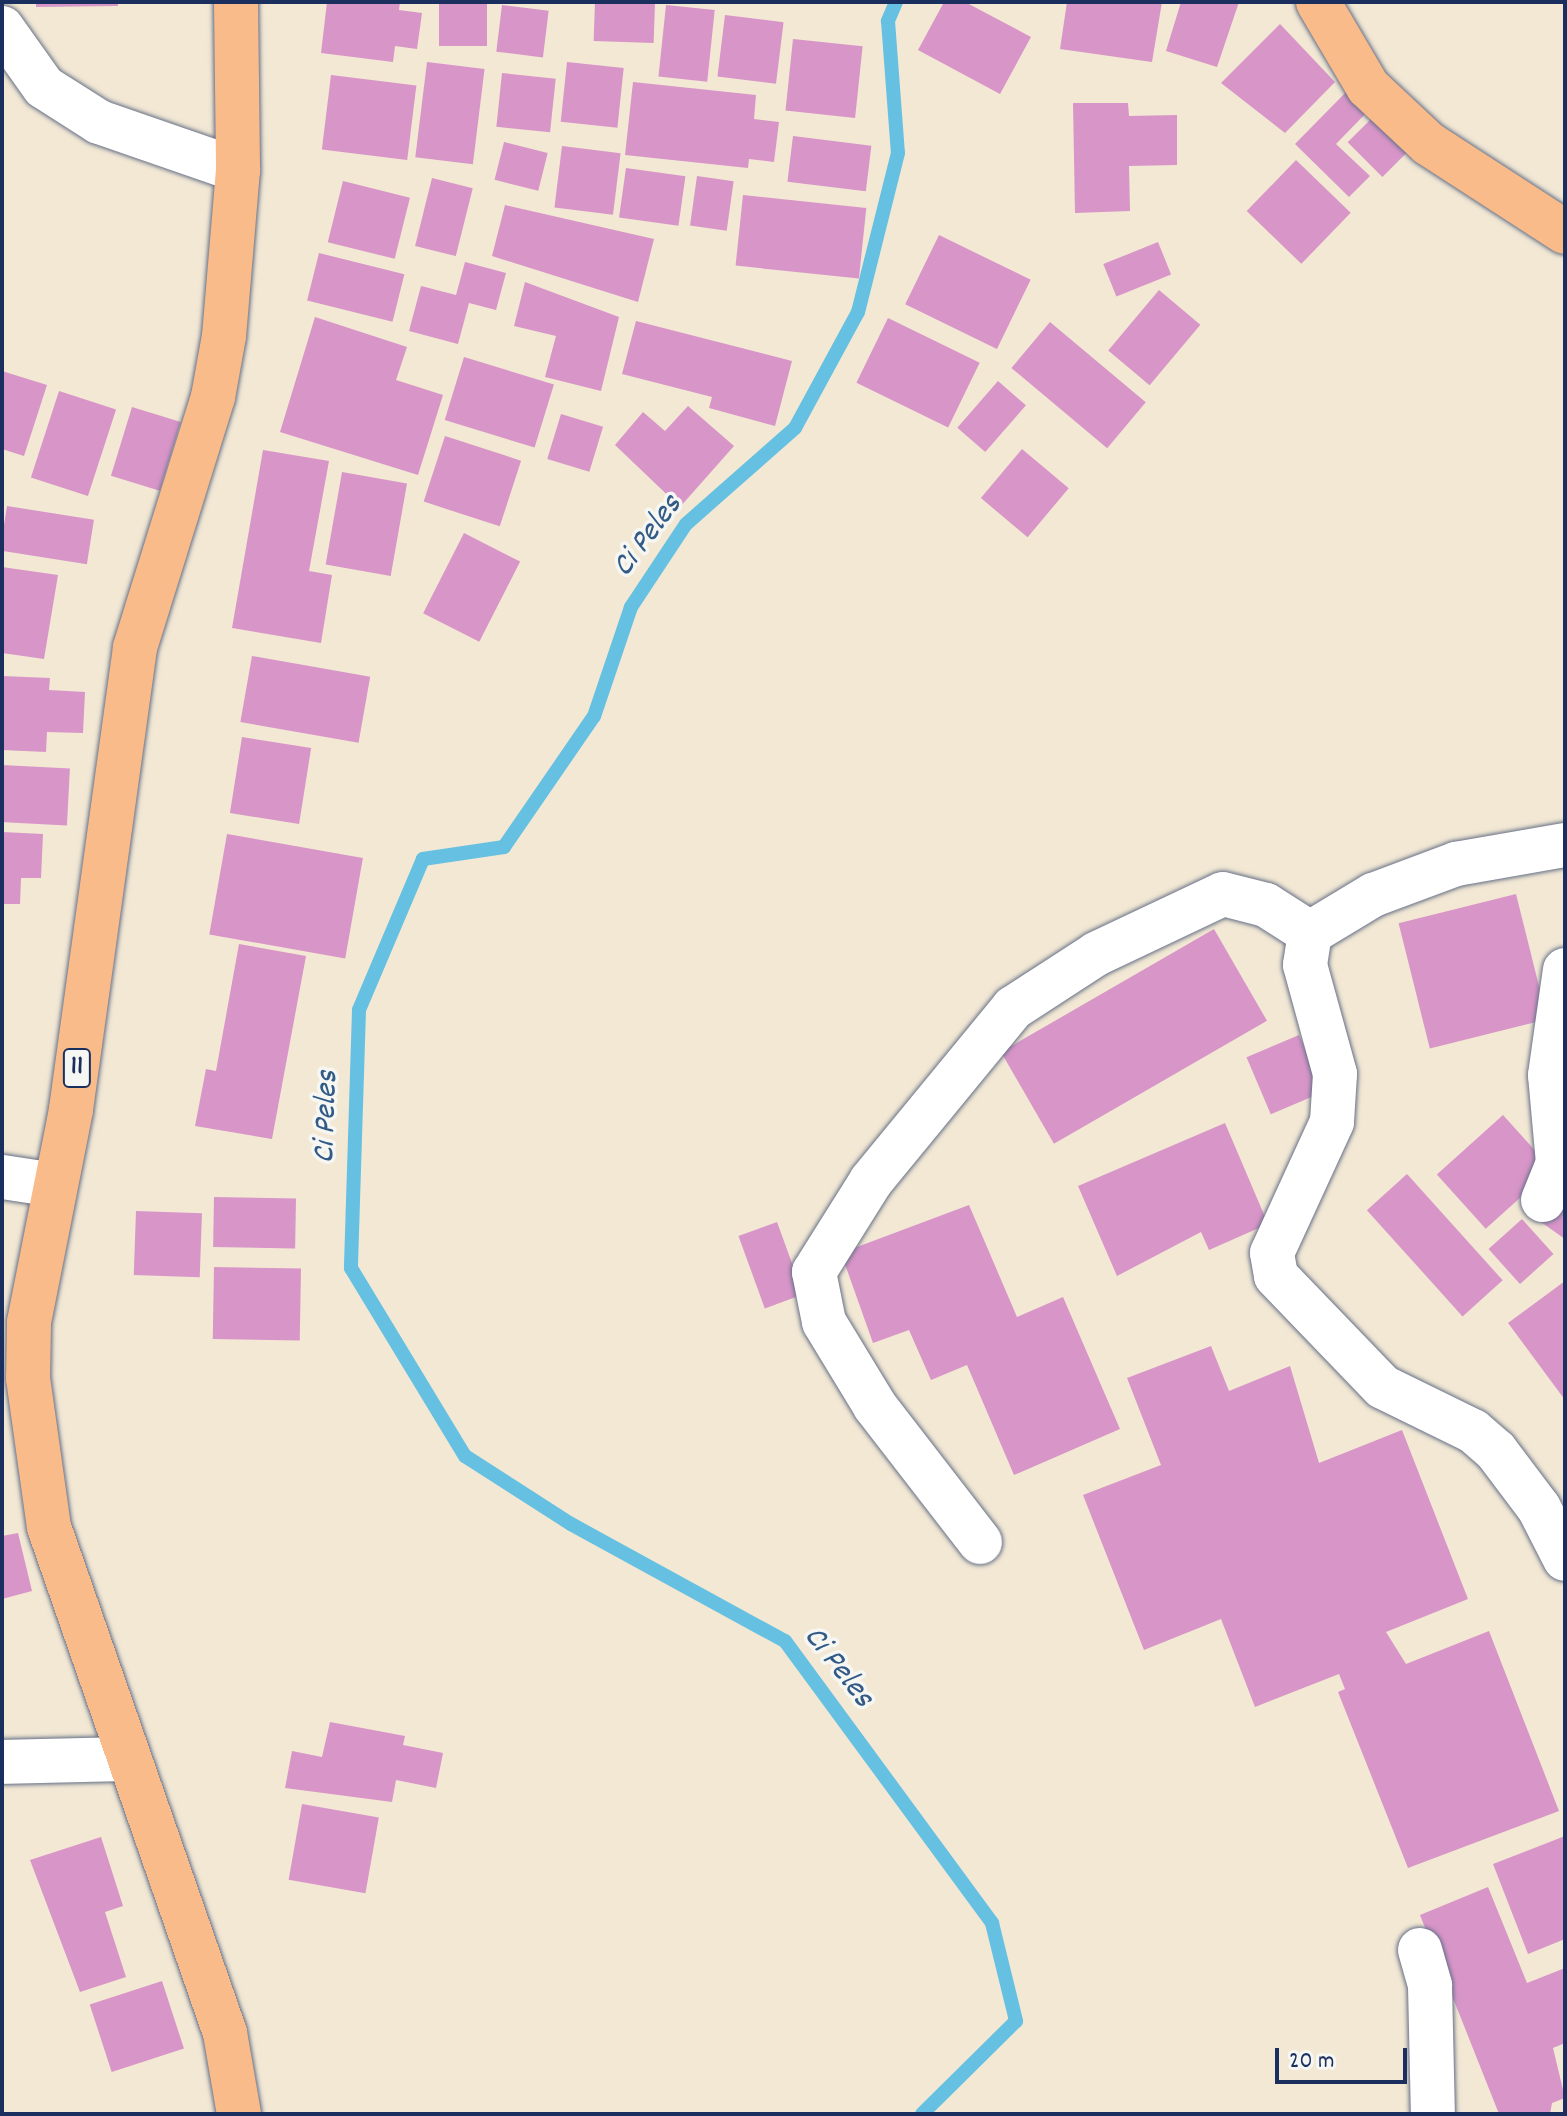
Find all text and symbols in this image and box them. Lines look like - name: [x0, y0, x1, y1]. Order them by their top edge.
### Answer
- water label: Ci Peles: [606, 488, 692, 586]
- road number: 11: [61, 1044, 93, 1092]
- water label: Ci Peles: [307, 1070, 349, 1164]
- water label: Ci Peles: [793, 1620, 881, 1716]
- scale bar: [1279, 2032, 1411, 2082]
- text: 20 m: [1289, 2045, 1335, 2079]

